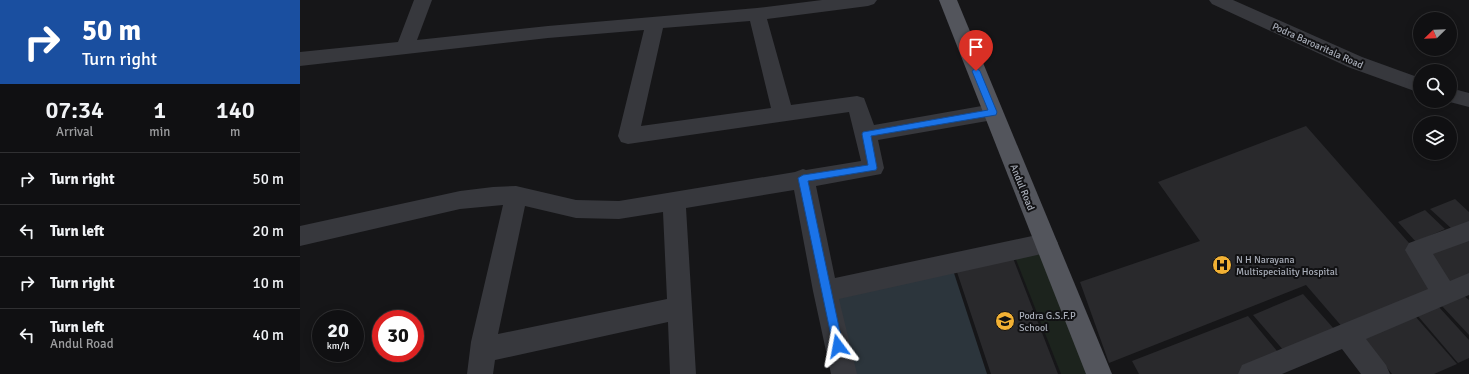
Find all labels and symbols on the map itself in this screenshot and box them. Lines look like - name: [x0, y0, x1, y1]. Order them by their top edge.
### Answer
- north arrow: [1413, 12, 1457, 56]
- street label: Podra Baroaritala Road: [1270, 20, 1365, 71]
- pin: [959, 30, 993, 71]
- street label: Andul Road: [1007, 162, 1037, 212]
- hospital icon: N H Narayana Multispeciality Hospital: [1211, 254, 1233, 276]
- place label: N H Narayana Multispeciality Hospital: [1236, 254, 1338, 278]
- speed limit sign: 30: [372, 310, 424, 362]
- school or university icon: Podra G.S.F.P School: [994, 310, 1016, 332]
- place label: Podra G.S.F.P School: [1019, 310, 1076, 334]
- position arrow: [817, 325, 859, 367]

